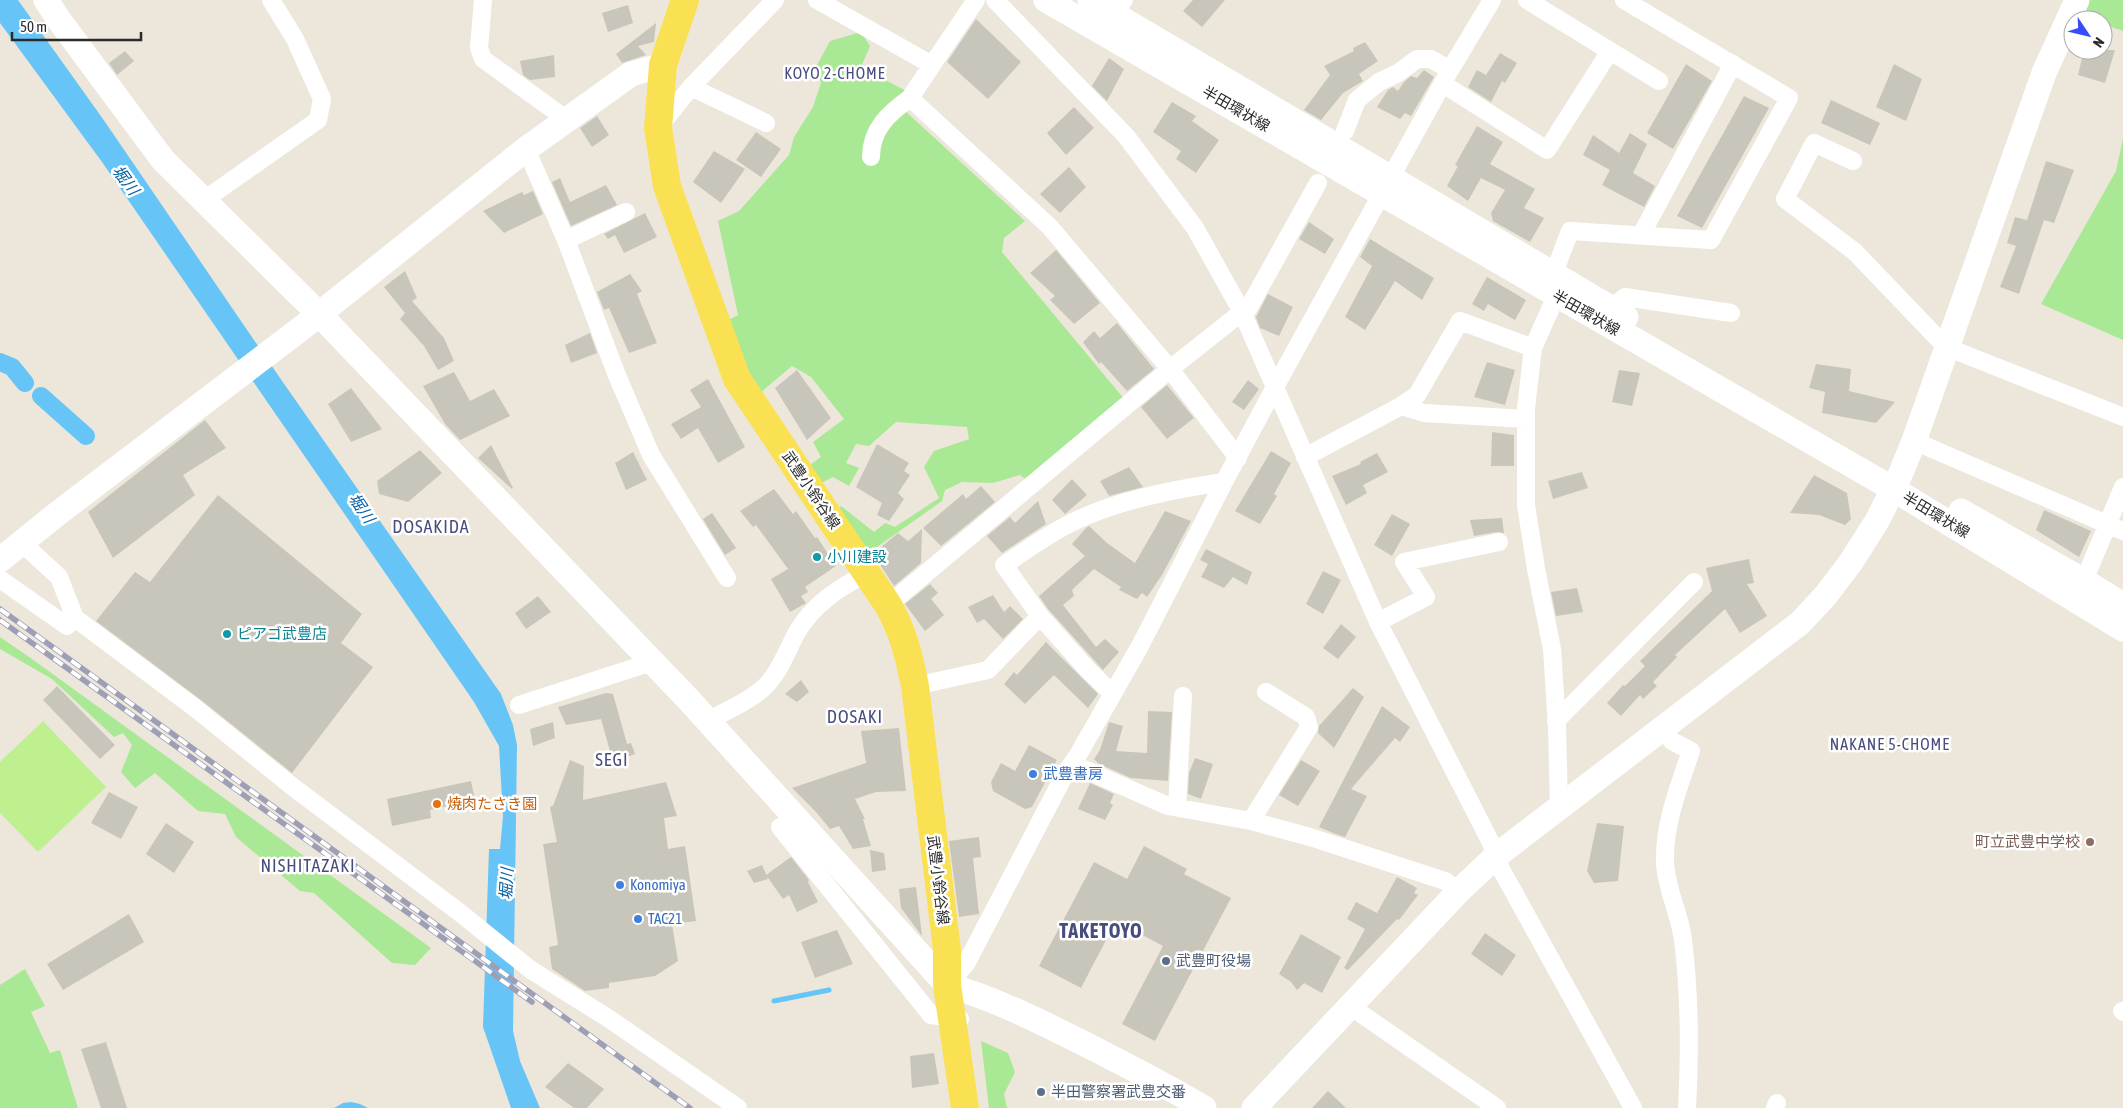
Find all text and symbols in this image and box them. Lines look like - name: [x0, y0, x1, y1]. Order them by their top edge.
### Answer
- scale bar: [12, 10, 141, 42]
- north arrow: [2063, 10, 2113, 60]
- text: 50 m: [20, 18, 47, 35]
- text: N: [2090, 34, 2108, 50]
- district label: KOYO 2-CHOME: [784, 64, 886, 82]
- street label: 半田環状線: [1200, 82, 1273, 135]
- water label: 堀川: [109, 162, 144, 200]
- street label: 半田環状線: [1550, 286, 1623, 339]
- street label: 武豊小鈴谷線: [779, 448, 844, 532]
- street label: 半田環状線: [1900, 488, 1973, 541]
- water label: 堀川: [346, 490, 380, 528]
- district label: DOSAKIDA: [392, 516, 470, 537]
- place label: 小川建設: [827, 548, 887, 565]
- marker: 小川建設: [811, 551, 823, 563]
- place label: ピアゴ武豊店: [237, 625, 327, 642]
- marker: ピアゴ武豊店: [221, 628, 233, 640]
- district label: DOSAKI: [827, 706, 883, 727]
- district label: NAKANE 5-CHOME: [1830, 735, 1950, 753]
- district label: SEGI: [595, 749, 629, 770]
- place label: 武豊書房: [1043, 765, 1103, 782]
- marker: 武豊書房: [1027, 768, 1039, 780]
- place label: 焼肉たさき園: [447, 795, 537, 812]
- marker: 焼肉たさき園: [431, 798, 443, 810]
- place label: 町立武豊中学校: [1975, 833, 2080, 850]
- street label: 武豊小鈴谷線: [925, 834, 952, 926]
- marker: 町立武豊中学校: [2084, 836, 2096, 848]
- district label: NISHITAZAKI: [260, 855, 356, 876]
- water label: 堀川: [496, 866, 516, 900]
- place label: Konomiya: [630, 876, 686, 893]
- marker: Konomiya: [614, 879, 626, 891]
- place label: TAC21: [648, 910, 682, 927]
- marker: TAC21: [632, 913, 644, 925]
- district label: TAKETOYO: [1059, 919, 1143, 942]
- place label: 武豊町役場: [1176, 952, 1251, 969]
- marker: 武豊町役場: [1160, 955, 1172, 967]
- place label: 半田警察署武豊交番: [1051, 1083, 1186, 1100]
- marker: 半田警察署武豊交番: [1035, 1086, 1047, 1098]

